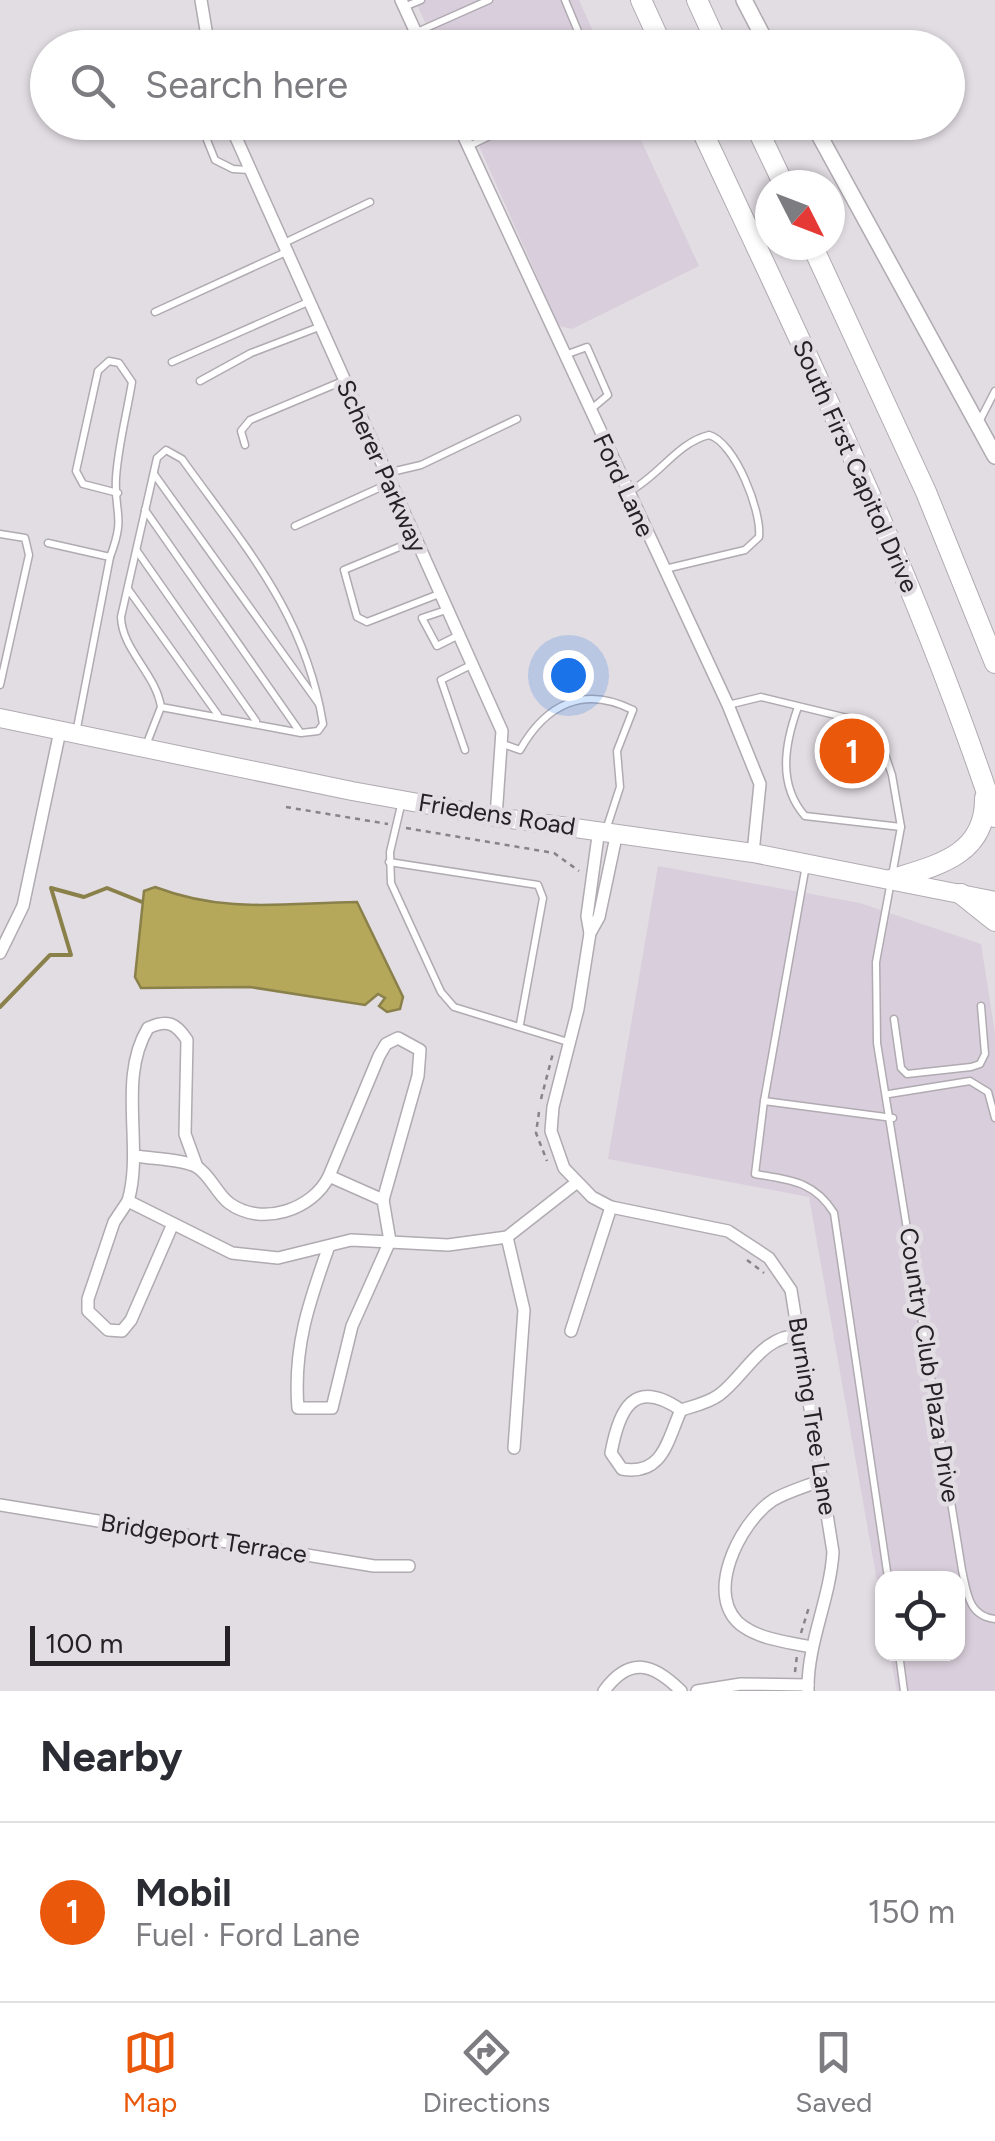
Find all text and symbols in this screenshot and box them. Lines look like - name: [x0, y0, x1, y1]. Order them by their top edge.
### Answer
- search box: [30, 30, 965, 140]
- icon: search: [65, 58, 120, 113]
- text: Search here: [145, 62, 348, 108]
- north arrow: [755, 170, 845, 260]
- street label: South First Capitol Drive: [787, 335, 925, 597]
- street label: Scherer Parkway: [331, 375, 433, 557]
- street label: Ford Lane: [587, 429, 661, 541]
- your location: [543, 650, 594, 701]
- pin: 1: [820, 714, 884, 788]
- street label: Friedens Road: [416, 787, 578, 841]
- street label: Country Club Plaza Drive: [893, 1226, 967, 1504]
- street label: Burning Tree Lane: [783, 1315, 843, 1517]
- street label: Bridgeport Terrace: [99, 1507, 309, 1569]
- map controls: [875, 1571, 965, 1661]
- button: locate: [875, 1571, 965, 1661]
- scale bar: [30, 1621, 230, 1666]
- text: 100 m: [45, 1626, 123, 1660]
- text: Nearby: [40, 1731, 182, 1782]
- text: Mobil: [135, 1870, 232, 1916]
- text: 1: [66, 1893, 79, 1931]
- text: 150 m: [868, 1893, 955, 1931]
- text: Fuel · Ford Lane: [135, 1916, 360, 1954]
- tab: Map: [123, 2025, 178, 2119]
- tab: Directions: [423, 2025, 550, 2119]
- tab: Saved: [795, 2025, 872, 2119]

